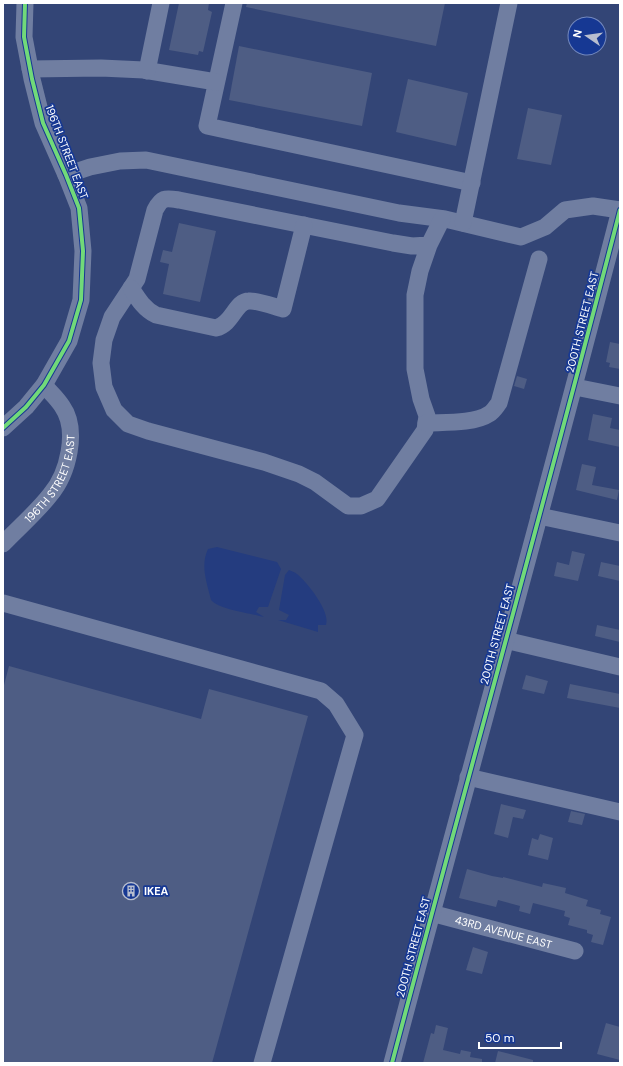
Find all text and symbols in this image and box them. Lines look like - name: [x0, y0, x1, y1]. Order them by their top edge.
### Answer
- north arrow: [567, 16, 607, 56]
- text: N: [570, 28, 585, 39]
- street label: 196TH STREET EAST: [43, 103, 91, 201]
- street label: 200TH STREET EAST: [563, 270, 601, 374]
- street label: 196TH STREET EAST: [22, 434, 77, 526]
- street label: 200TH STREET EAST: [477, 582, 517, 686]
- building icon: IKEA: [121, 881, 141, 901]
- place label: IKEA: [144, 884, 169, 898]
- street label: 200TH STREET EAST: [393, 895, 433, 999]
- street label: 43RD AVENUE EAST: [453, 913, 554, 952]
- scale bar: [479, 1024, 561, 1050]
- text: 50 m: [485, 1030, 514, 1046]

